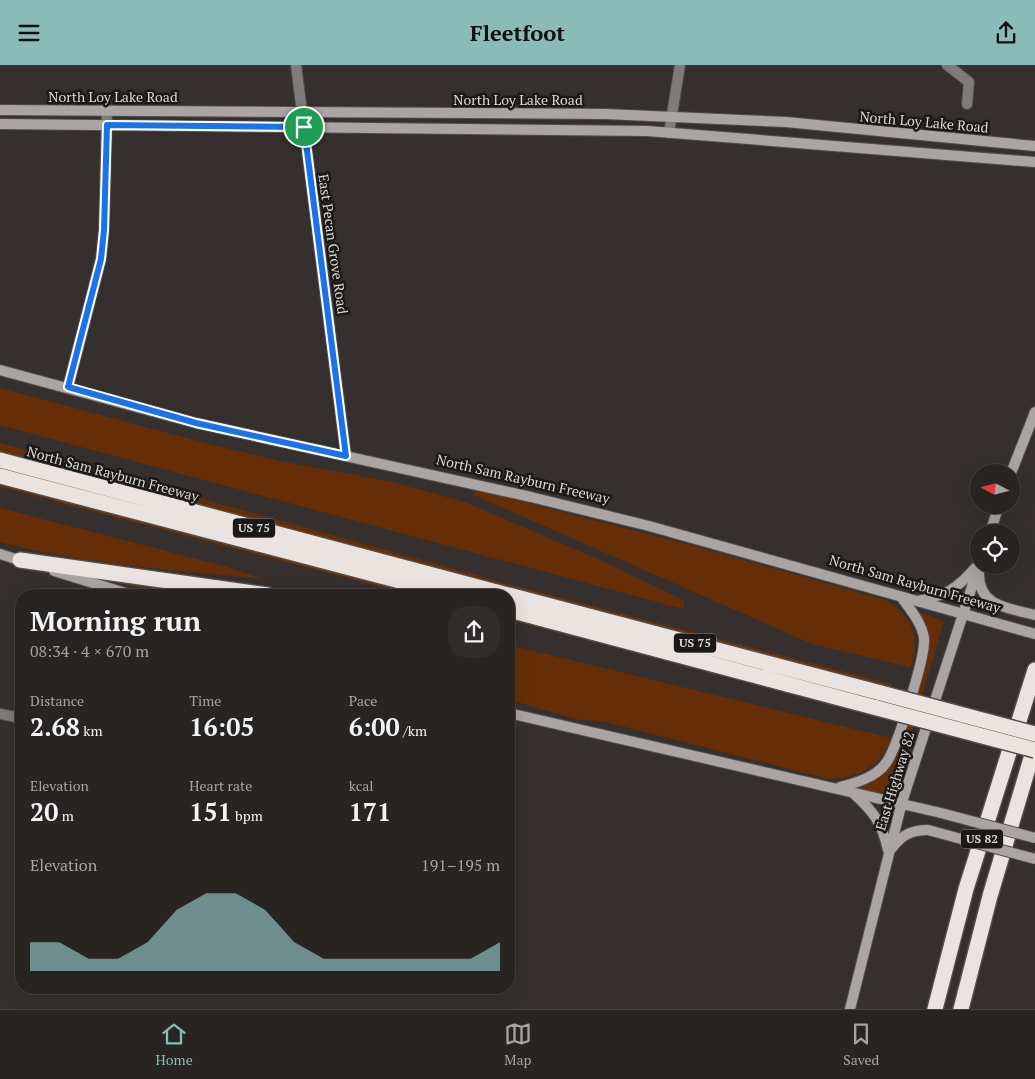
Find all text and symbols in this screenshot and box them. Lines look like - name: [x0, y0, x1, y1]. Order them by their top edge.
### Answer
- text: Fleetfoot: [470, 18, 565, 47]
- icon: menu: [15, 19, 43, 47]
- icon: share: [992, 19, 1020, 47]
- street label: North Loy Lake Road: [48, 87, 178, 106]
- street label: North Loy Lake Road: [453, 90, 583, 109]
- pin: [283, 106, 325, 148]
- street label: North Loy Lake Road: [859, 106, 990, 137]
- icon: arrive: [290, 113, 318, 141]
- street label: East Pecan Grove Road: [314, 173, 353, 315]
- street label: North Sam Rayburn Freeway: [25, 441, 202, 506]
- street label: North Sam Rayburn Freeway: [435, 449, 613, 508]
- north arrow: [970, 464, 1020, 514]
- map controls: [970, 464, 1020, 574]
- road number: US 75: [233, 518, 275, 537]
- button: locate: [970, 524, 1020, 574]
- street label: North Sam Rayburn Freeway: [827, 550, 1004, 617]
- text: Morning run: [30, 602, 201, 639]
- button: share: [448, 606, 500, 658]
- road number: US 75: [674, 633, 716, 653]
- text: 08:34 · 4 × 670 m: [30, 640, 149, 662]
- text: Distance: [30, 691, 84, 710]
- text: Time: [189, 691, 221, 710]
- text: Pace: [349, 691, 377, 710]
- text: 2.68: [30, 710, 80, 743]
- text: 16:05: [189, 710, 254, 743]
- text: 6:00: [349, 710, 400, 743]
- text: km: [80, 721, 103, 740]
- text: /km: [400, 721, 427, 740]
- street label: East Highway 82: [870, 729, 919, 833]
- text: Elevation: [30, 776, 89, 795]
- text: Heart rate: [189, 776, 252, 795]
- text: kcal: [349, 776, 374, 795]
- text: 20: [30, 795, 58, 828]
- text: 151: [189, 795, 232, 828]
- text: 171: [349, 795, 391, 828]
- text: m: [58, 806, 74, 825]
- text: bpm: [232, 806, 263, 825]
- road number: US 82: [961, 829, 1003, 849]
- text: Elevation: [30, 854, 97, 876]
- text: 191–195 m: [421, 854, 500, 876]
- tab: Home: [156, 1020, 193, 1069]
- tab: Map: [504, 1020, 532, 1069]
- tab: Saved: [843, 1020, 879, 1069]

